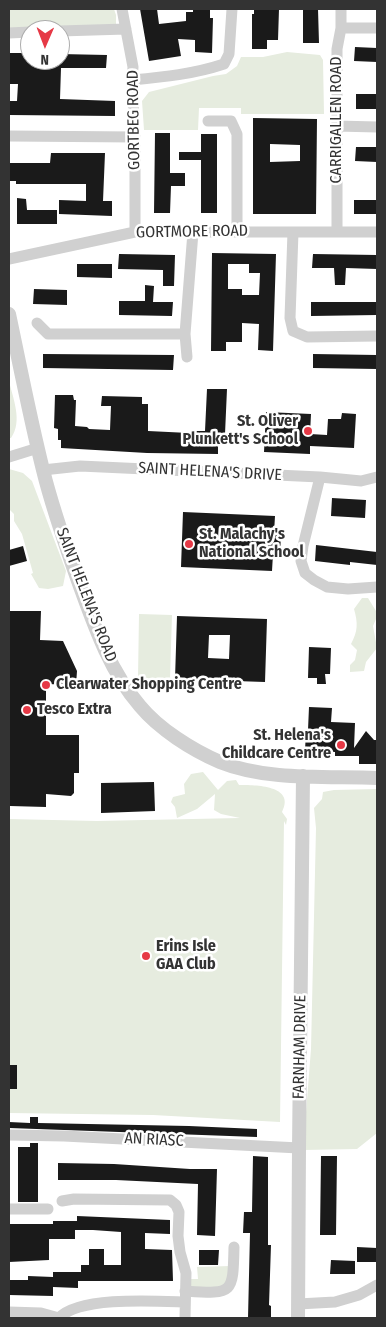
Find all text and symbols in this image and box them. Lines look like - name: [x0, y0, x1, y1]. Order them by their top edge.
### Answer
- north arrow: [20, 20, 70, 70]
- text: N: [40, 51, 49, 68]
- street label: CARRIGALLEN ROAD: [327, 56, 347, 184]
- street label: GORTBEG ROAD: [124, 70, 144, 170]
- street label: GORTMORE ROAD: [136, 221, 248, 243]
- place label: St. Oliver Plunkett's School: [182, 412, 298, 450]
- marker: St. Oliver Plunkett's School: [302, 425, 314, 437]
- street label: SAINT HELENA'S DRIVE: [138, 459, 282, 485]
- street label: SAINT HELENA'S ROAD: [52, 525, 120, 665]
- place label: St. Malachy's National School: [199, 525, 304, 563]
- marker: St. Malachy's National School: [183, 538, 195, 550]
- place label: Clearwater Shopping Centre: [56, 675, 242, 695]
- marker: Clearwater Shopping Centre: [40, 679, 52, 691]
- place label: Tesco Extra: [37, 700, 112, 720]
- marker: Tesco Extra: [21, 704, 33, 716]
- place label: St. Helena's Childcare Centre: [222, 726, 331, 764]
- marker: St. Helena's Childcare Centre: [335, 739, 347, 751]
- place label: Erins Isle GAA Club: [156, 937, 216, 975]
- marker: Erins Isle GAA Club: [140, 950, 152, 962]
- street label: FARNHAM DRIVE: [289, 995, 311, 1099]
- street label: AN RIASC: [124, 1129, 184, 1151]

